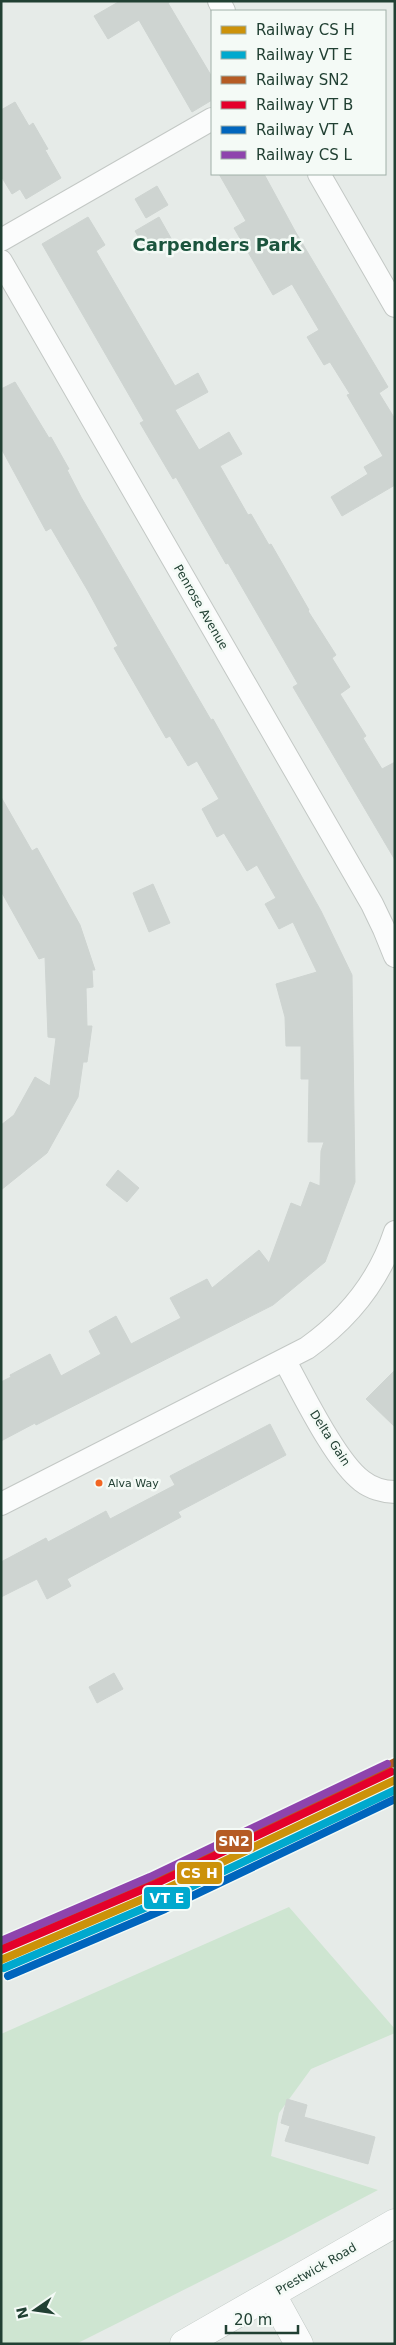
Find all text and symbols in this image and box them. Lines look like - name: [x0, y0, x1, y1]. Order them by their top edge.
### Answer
- legend: [211, 10, 386, 175]
- text: Railway CS H: [256, 21, 355, 39]
- text: Railway VT E: [256, 46, 352, 64]
- text: Railway SN2: [256, 71, 349, 89]
- text: Railway VT B: [256, 96, 353, 114]
- text: Railway VT A: [256, 121, 354, 139]
- text: Railway CS L: [256, 146, 352, 164]
- district label: Carpenders Park: [133, 234, 302, 255]
- street label: Penrose Avenue: [171, 562, 231, 652]
- street label: Delta Gain: [307, 1408, 353, 1468]
- place label: Alva Way: [108, 1477, 159, 1490]
- marker: Alva Way: [94, 1478, 104, 1488]
- line badge: SN2: [215, 1829, 253, 1853]
- text: SN2: [218, 1833, 250, 1849]
- line badge: CS H: [176, 1861, 223, 1885]
- text: CS H: [180, 1865, 218, 1881]
- line badge: VT E: [143, 1886, 191, 1910]
- text: VT E: [150, 1890, 184, 1906]
- street label: Prestwick Road: [273, 2240, 359, 2298]
- north arrow: [10, 2285, 60, 2335]
- scale bar: [226, 2302, 298, 2334]
- text: N: [13, 2305, 31, 2320]
- text: 20 m: [234, 2311, 272, 2329]

